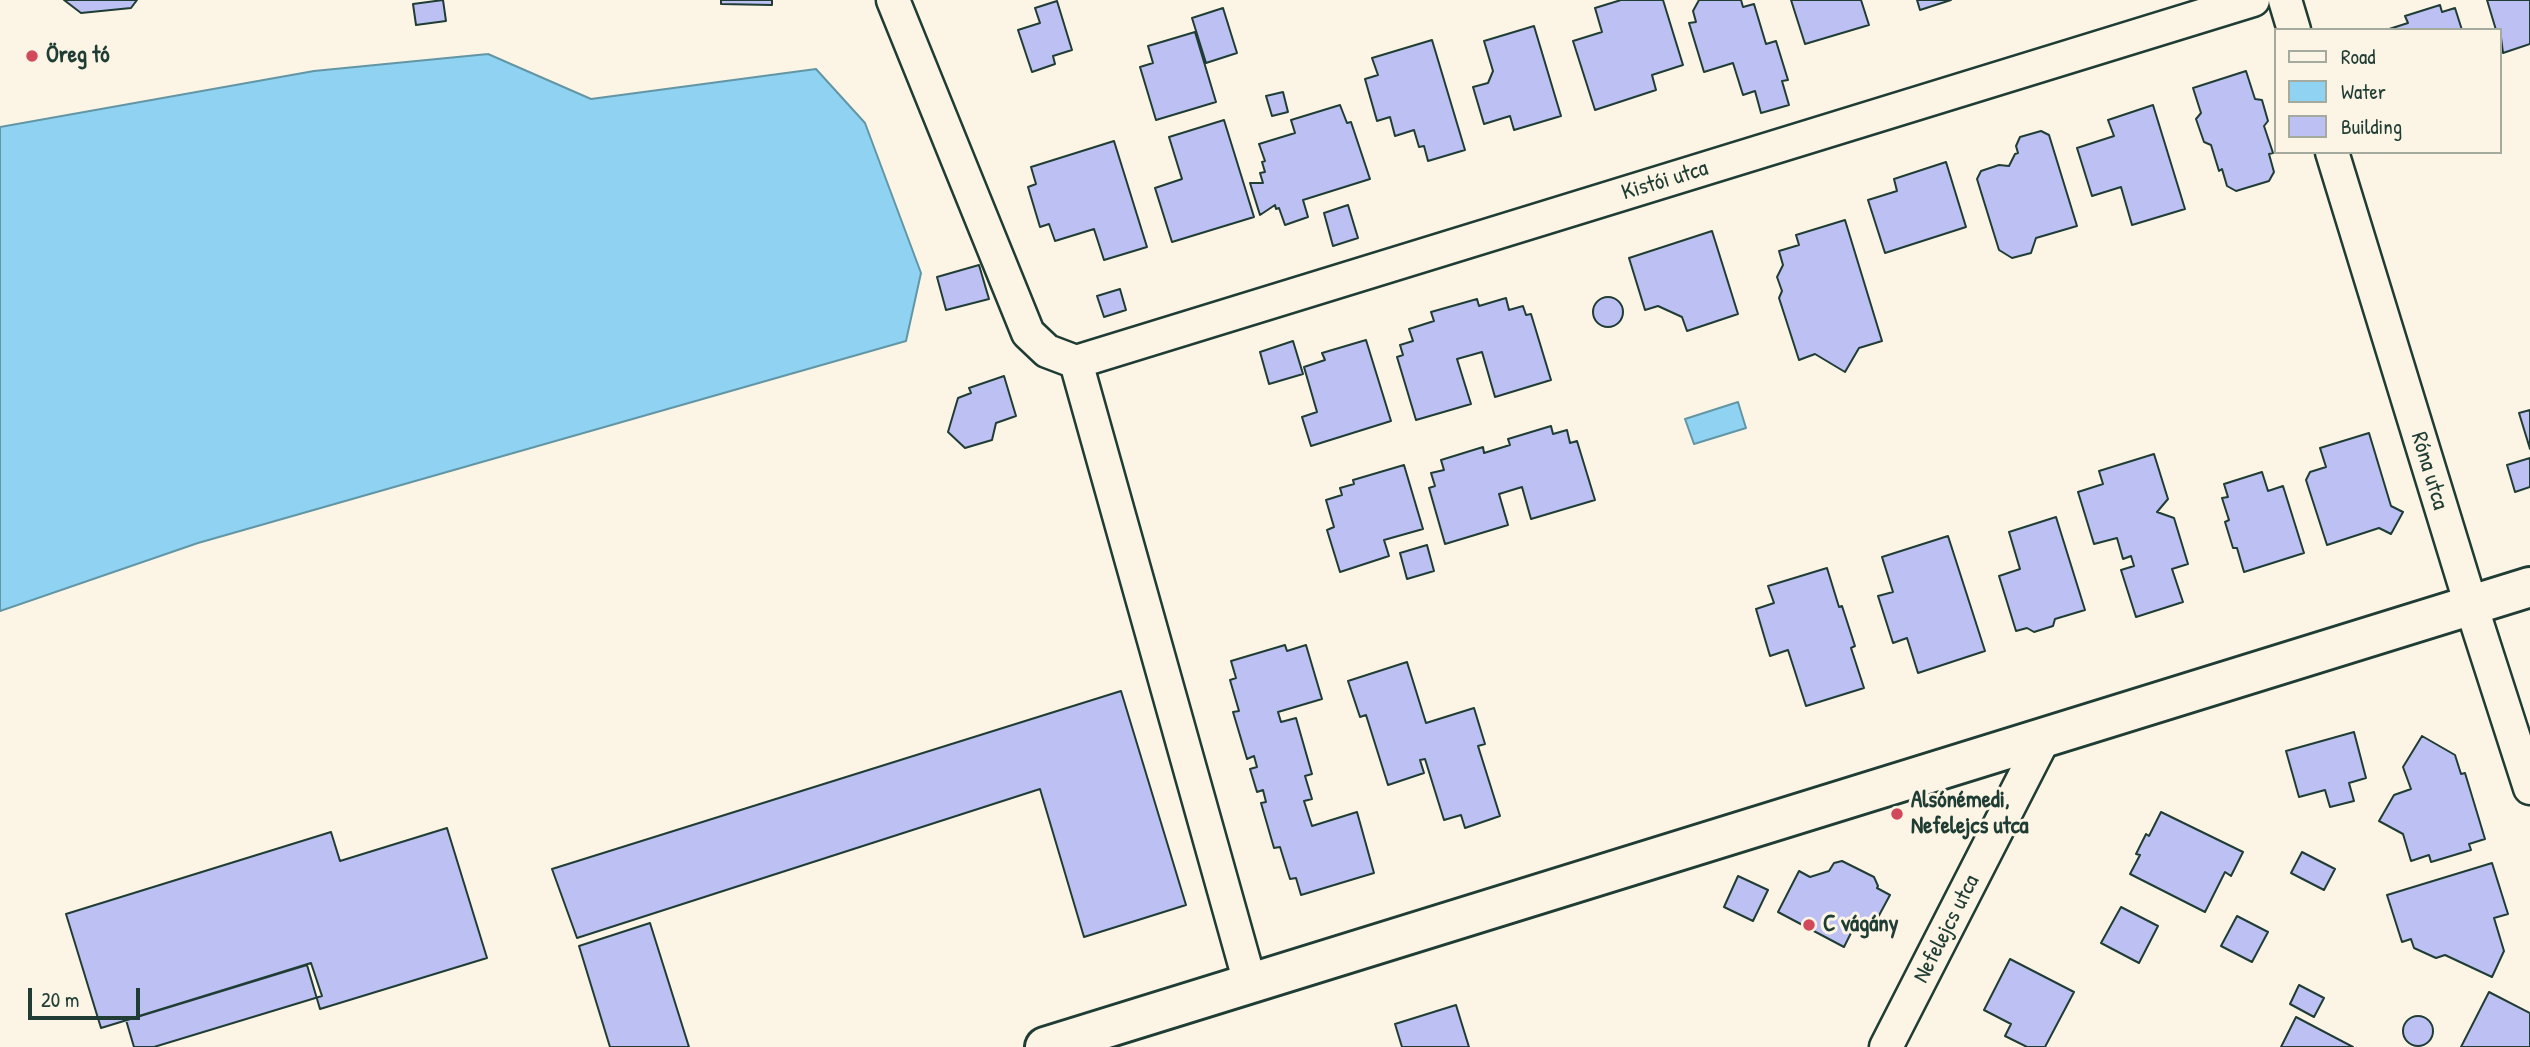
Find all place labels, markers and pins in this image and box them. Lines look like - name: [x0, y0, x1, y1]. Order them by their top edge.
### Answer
- place label: Öreg tó: [46, 42, 110, 70]
- marker: Öreg tó: [24, 48, 40, 64]
- place label: Alsónémedi, Nefelejcs utca: [1911, 787, 2029, 841]
- marker: Alsónémedi, Nefelejcs utca: [1889, 806, 1905, 822]
- place label: C vágány: [1823, 911, 1898, 939]
- marker: C vágány: [1801, 917, 1817, 933]

